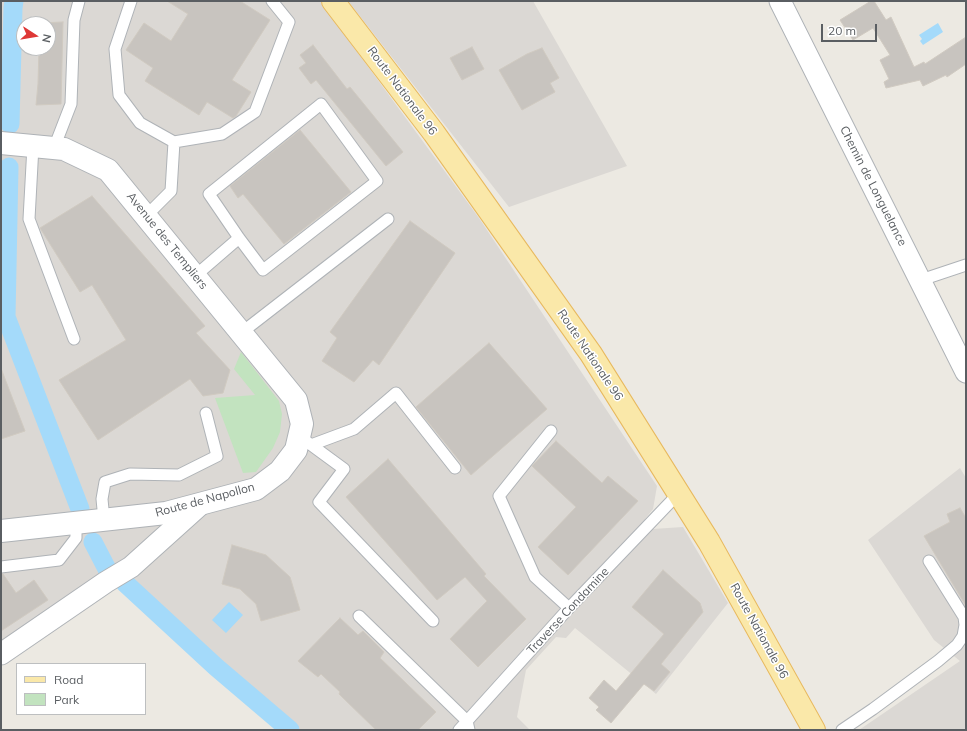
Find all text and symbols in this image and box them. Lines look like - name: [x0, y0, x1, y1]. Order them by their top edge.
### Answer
- north arrow: [16, 16, 56, 56]
- scale bar: [823, 16, 879, 42]
- text: 20 m: [828, 23, 856, 38]
- text: N: [39, 33, 54, 44]
- street label: Route Nationale 96: [364, 44, 440, 138]
- street label: Chemin de Longuelance: [836, 124, 910, 248]
- street label: Avenue des Templiers: [123, 190, 211, 292]
- street label: Route Nationale 96: [554, 307, 626, 403]
- street label: Route de Napollon: [154, 480, 256, 520]
- street label: Traverse Condamine: [524, 565, 612, 657]
- street label: Route Nationale 96: [727, 581, 791, 681]
- legend: [16, 663, 146, 715]
- text: Road: [54, 672, 83, 687]
- text: Park: [54, 692, 79, 707]

